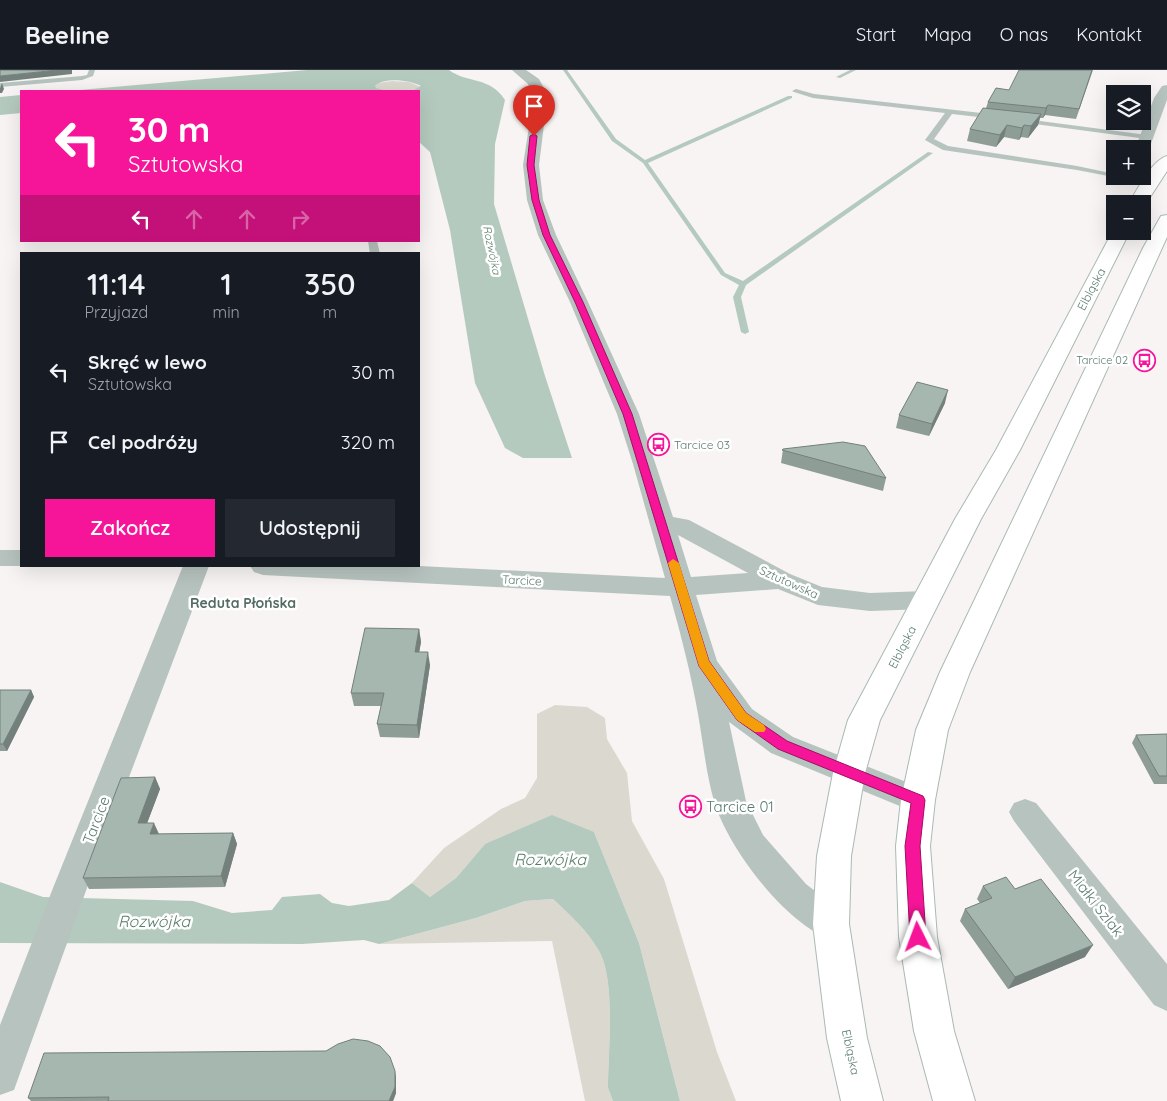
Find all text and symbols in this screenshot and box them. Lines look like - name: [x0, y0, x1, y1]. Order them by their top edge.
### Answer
- text: Beeline: [25, 20, 110, 50]
- text: Start: [856, 23, 896, 46]
- text: Mapa: [924, 23, 972, 46]
- text: O nas: [1000, 23, 1048, 46]
- text: Kontakt: [1076, 23, 1142, 46]
- pin: [513, 85, 555, 136]
- map controls: [1106, 85, 1151, 240]
- button: layers: [1106, 85, 1151, 130]
- icon: arrive: [520, 92, 548, 120]
- text: 30 m: [128, 107, 210, 151]
- icon: left: [45, 110, 110, 175]
- button: +: [1106, 140, 1151, 185]
- text: Sztutowska: [128, 150, 243, 178]
- button: −: [1106, 195, 1151, 240]
- icon: left: [127, 205, 155, 233]
- icon: ahead: [180, 205, 208, 233]
- icon: ahead: [233, 205, 261, 233]
- icon: right: [286, 205, 314, 233]
- water label: Rozwójka: [480, 224, 504, 277]
- text: 11:14: [87, 265, 146, 303]
- text: 1: [220, 265, 232, 303]
- text: 350: [304, 265, 356, 303]
- street label: Elbląska: [1074, 265, 1108, 313]
- text: Przyjazd: [84, 302, 148, 322]
- text: min: [213, 302, 240, 322]
- text: m: [323, 302, 337, 322]
- bus stop icon: Tarcice 02: [1132, 348, 1156, 372]
- text: Skręć w lewo: [88, 350, 207, 374]
- place label: Tarcice 02: [1076, 353, 1128, 367]
- icon: left: [45, 358, 73, 386]
- text: 30 m: [351, 360, 395, 384]
- text: Sztutowska: [88, 374, 172, 394]
- icon: arrive: [45, 428, 73, 456]
- text: Cel podróży: [88, 430, 198, 454]
- text: 320 m: [341, 430, 395, 454]
- bus stop icon: Tarcice 03: [646, 432, 670, 456]
- place label: Tarcice 03: [674, 437, 730, 452]
- button: Zakończ: [45, 499, 215, 557]
- button: Udostępnij: [225, 499, 395, 557]
- street label: Sztutowska: [757, 562, 821, 602]
- street label: Tarcice: [502, 571, 542, 589]
- district label: Reduta Płońska: [190, 594, 296, 612]
- street label: Elbląska: [885, 623, 919, 671]
- street label: Tarcice: [78, 794, 114, 846]
- bus stop icon: Tarcice 01: [678, 794, 702, 818]
- place label: Tarcice 01: [706, 797, 774, 816]
- water label: Rozwójka: [514, 849, 587, 869]
- street label: Miałki Szlak: [1064, 866, 1128, 940]
- position arrow: [891, 910, 943, 962]
- water label: Rozwójka: [118, 911, 191, 931]
- street label: Elbląska: [839, 1028, 863, 1076]

